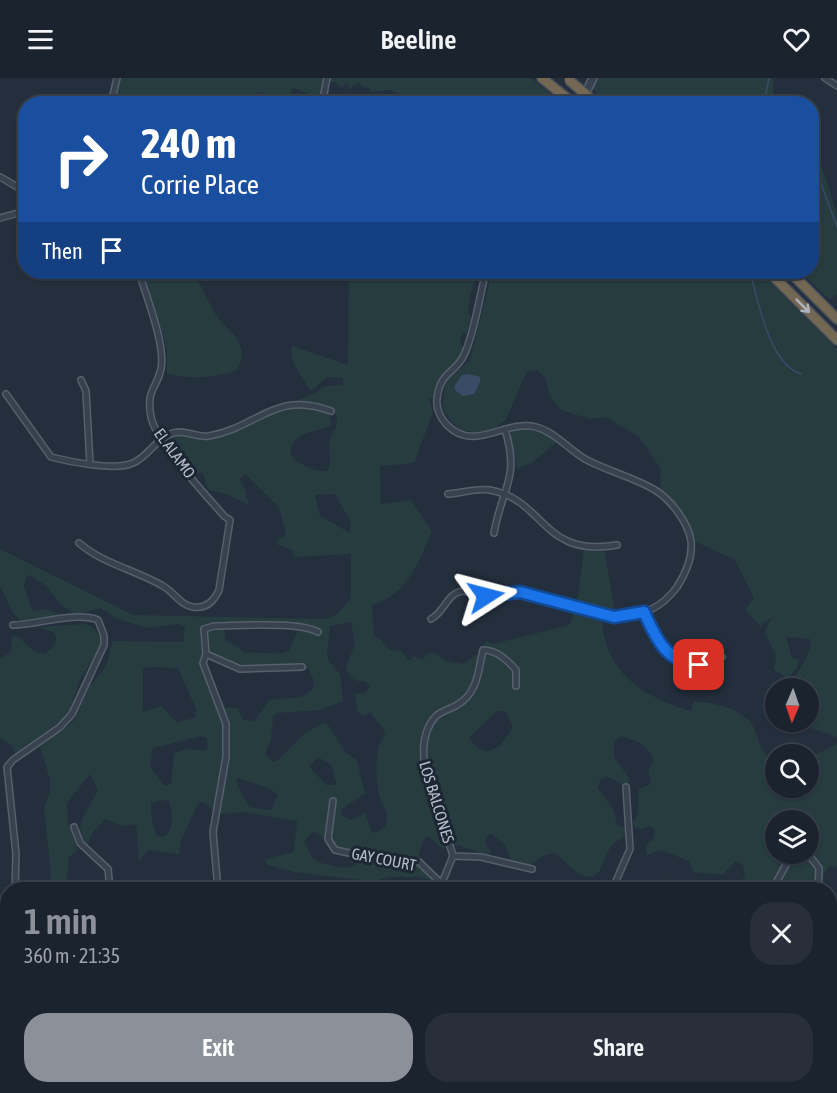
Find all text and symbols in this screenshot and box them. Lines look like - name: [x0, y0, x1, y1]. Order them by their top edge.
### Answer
- icon: menu: [24, 23, 57, 56]
- icon: heart: [780, 23, 813, 56]
- text: Beeline: [381, 24, 456, 55]
- text: 240 m: [141, 119, 236, 167]
- icon: right: [42, 120, 120, 198]
- text: Corrie Place: [141, 169, 259, 200]
- icon: arrive: [95, 234, 128, 267]
- text: Then: [42, 238, 83, 264]
- one-way arrow: [796, 298, 810, 313]
- street label: EL ALAMO: [151, 425, 199, 481]
- position arrow: [454, 564, 518, 628]
- pin: [673, 639, 724, 690]
- icon: arrive: [682, 648, 715, 681]
- north arrow: [765, 678, 819, 732]
- map controls: [765, 678, 819, 864]
- button: search: [765, 744, 819, 798]
- street label: LOS BALCONES: [416, 759, 458, 845]
- button: layers: [765, 810, 819, 864]
- street label: GAY COURT: [350, 844, 418, 874]
- text: 1 min: [24, 900, 98, 942]
- button: close: [750, 902, 813, 965]
- text: 360 m · 21:35: [24, 944, 120, 967]
- button: Exit: [24, 1013, 413, 1082]
- button: Share: [425, 1013, 813, 1082]

